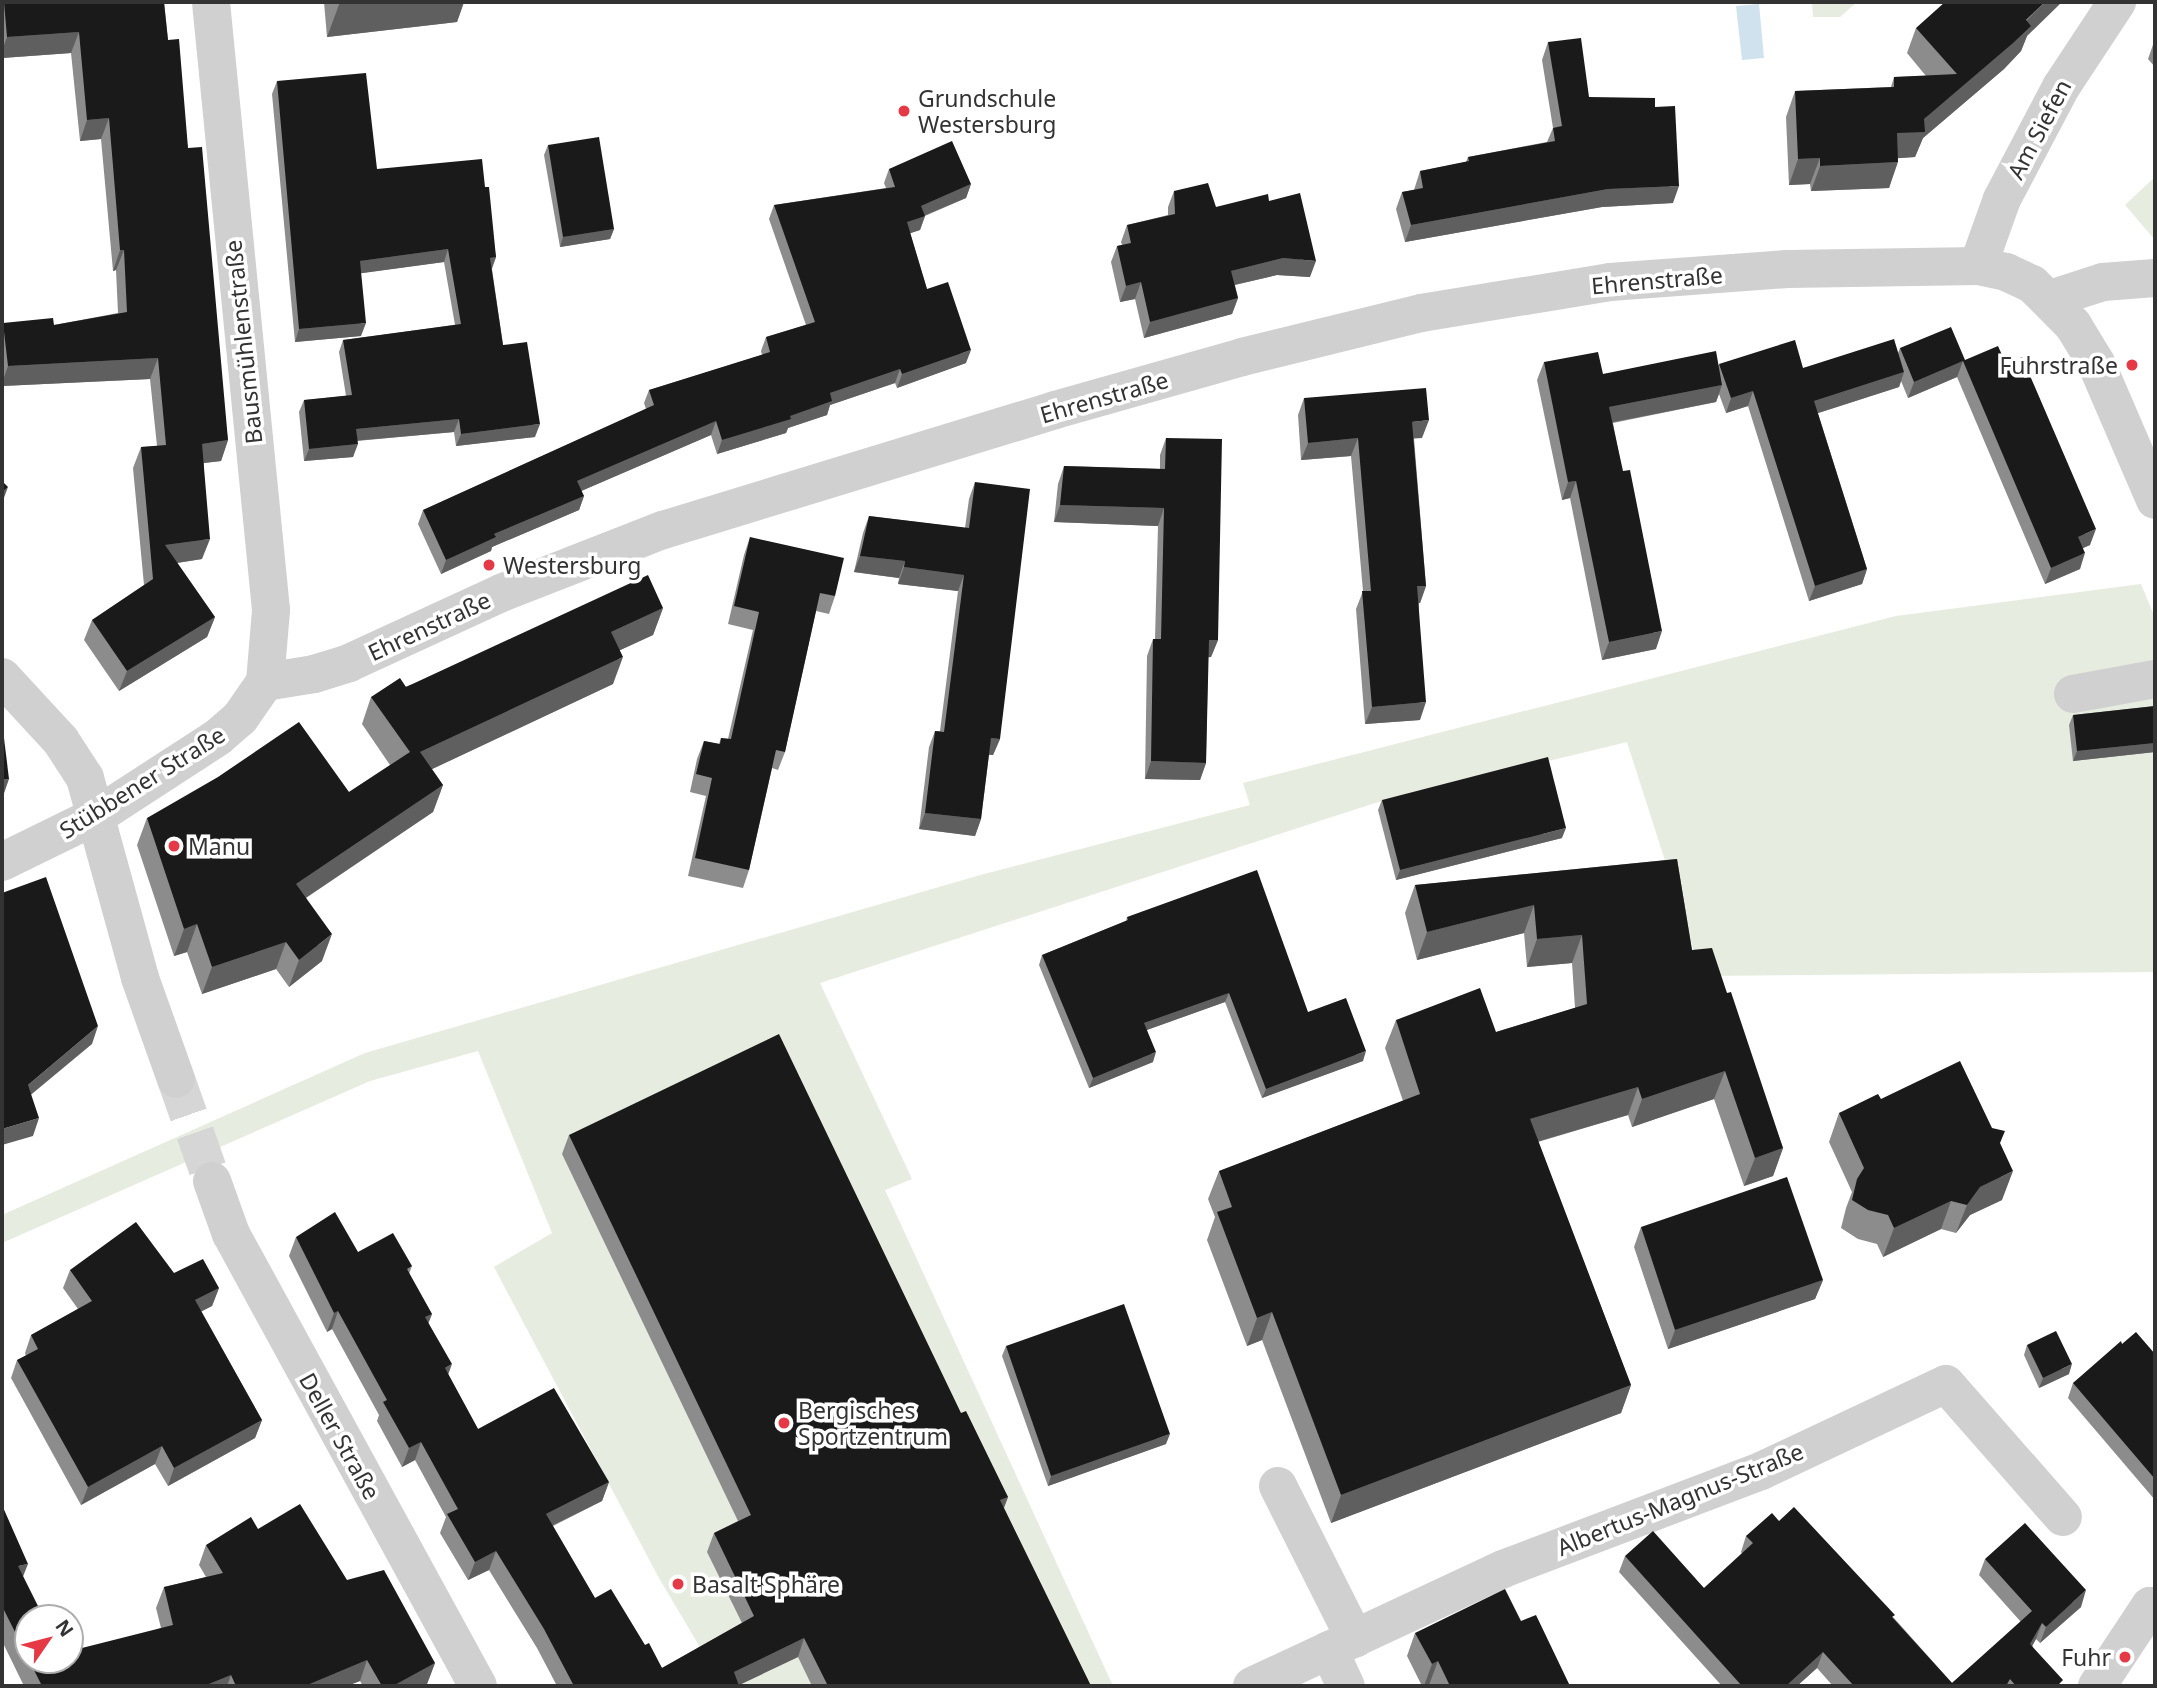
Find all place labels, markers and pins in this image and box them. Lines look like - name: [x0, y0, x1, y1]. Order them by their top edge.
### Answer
- place label: Grundschule Westersburg: [918, 84, 1056, 138]
- marker: Grundschule Westersburg: [896, 103, 912, 119]
- place label: Fuhrstraße: [1999, 351, 2118, 379]
- marker: Fuhrstraße: [2124, 357, 2140, 373]
- place label: Westersburg: [503, 551, 641, 579]
- marker: Westersburg: [481, 557, 497, 573]
- place label: Manu: [188, 832, 250, 860]
- marker: Manu: [166, 838, 182, 854]
- place label: Bergisches Sportzentrum: [798, 1396, 948, 1450]
- marker: Bergisches Sportzentrum: [776, 1415, 792, 1431]
- place label: Basalt Sphäre: [692, 1570, 840, 1598]
- marker: Basalt Sphäre: [670, 1576, 686, 1592]
- place label: Fuhr: [2061, 1643, 2111, 1671]
- marker: Fuhr: [2117, 1649, 2133, 1665]

